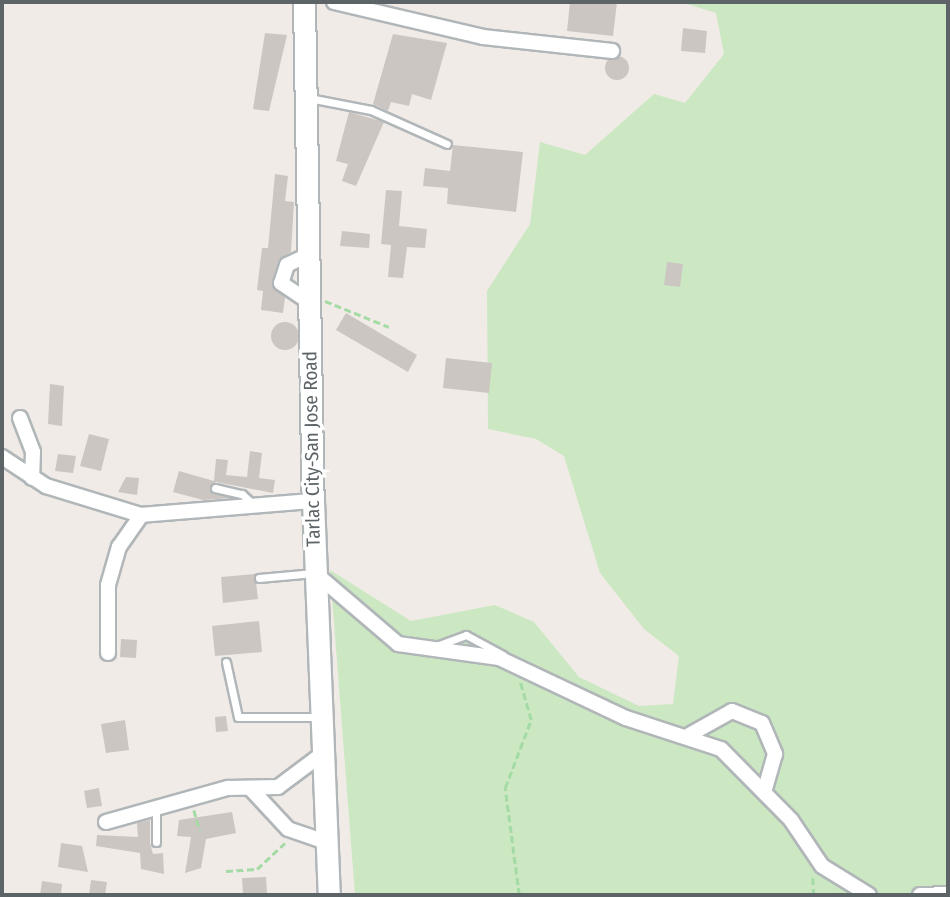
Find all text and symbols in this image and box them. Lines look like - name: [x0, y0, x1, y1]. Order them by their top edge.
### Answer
- street label: Tarlac City-San Jose Road: [299, 351, 325, 547]

